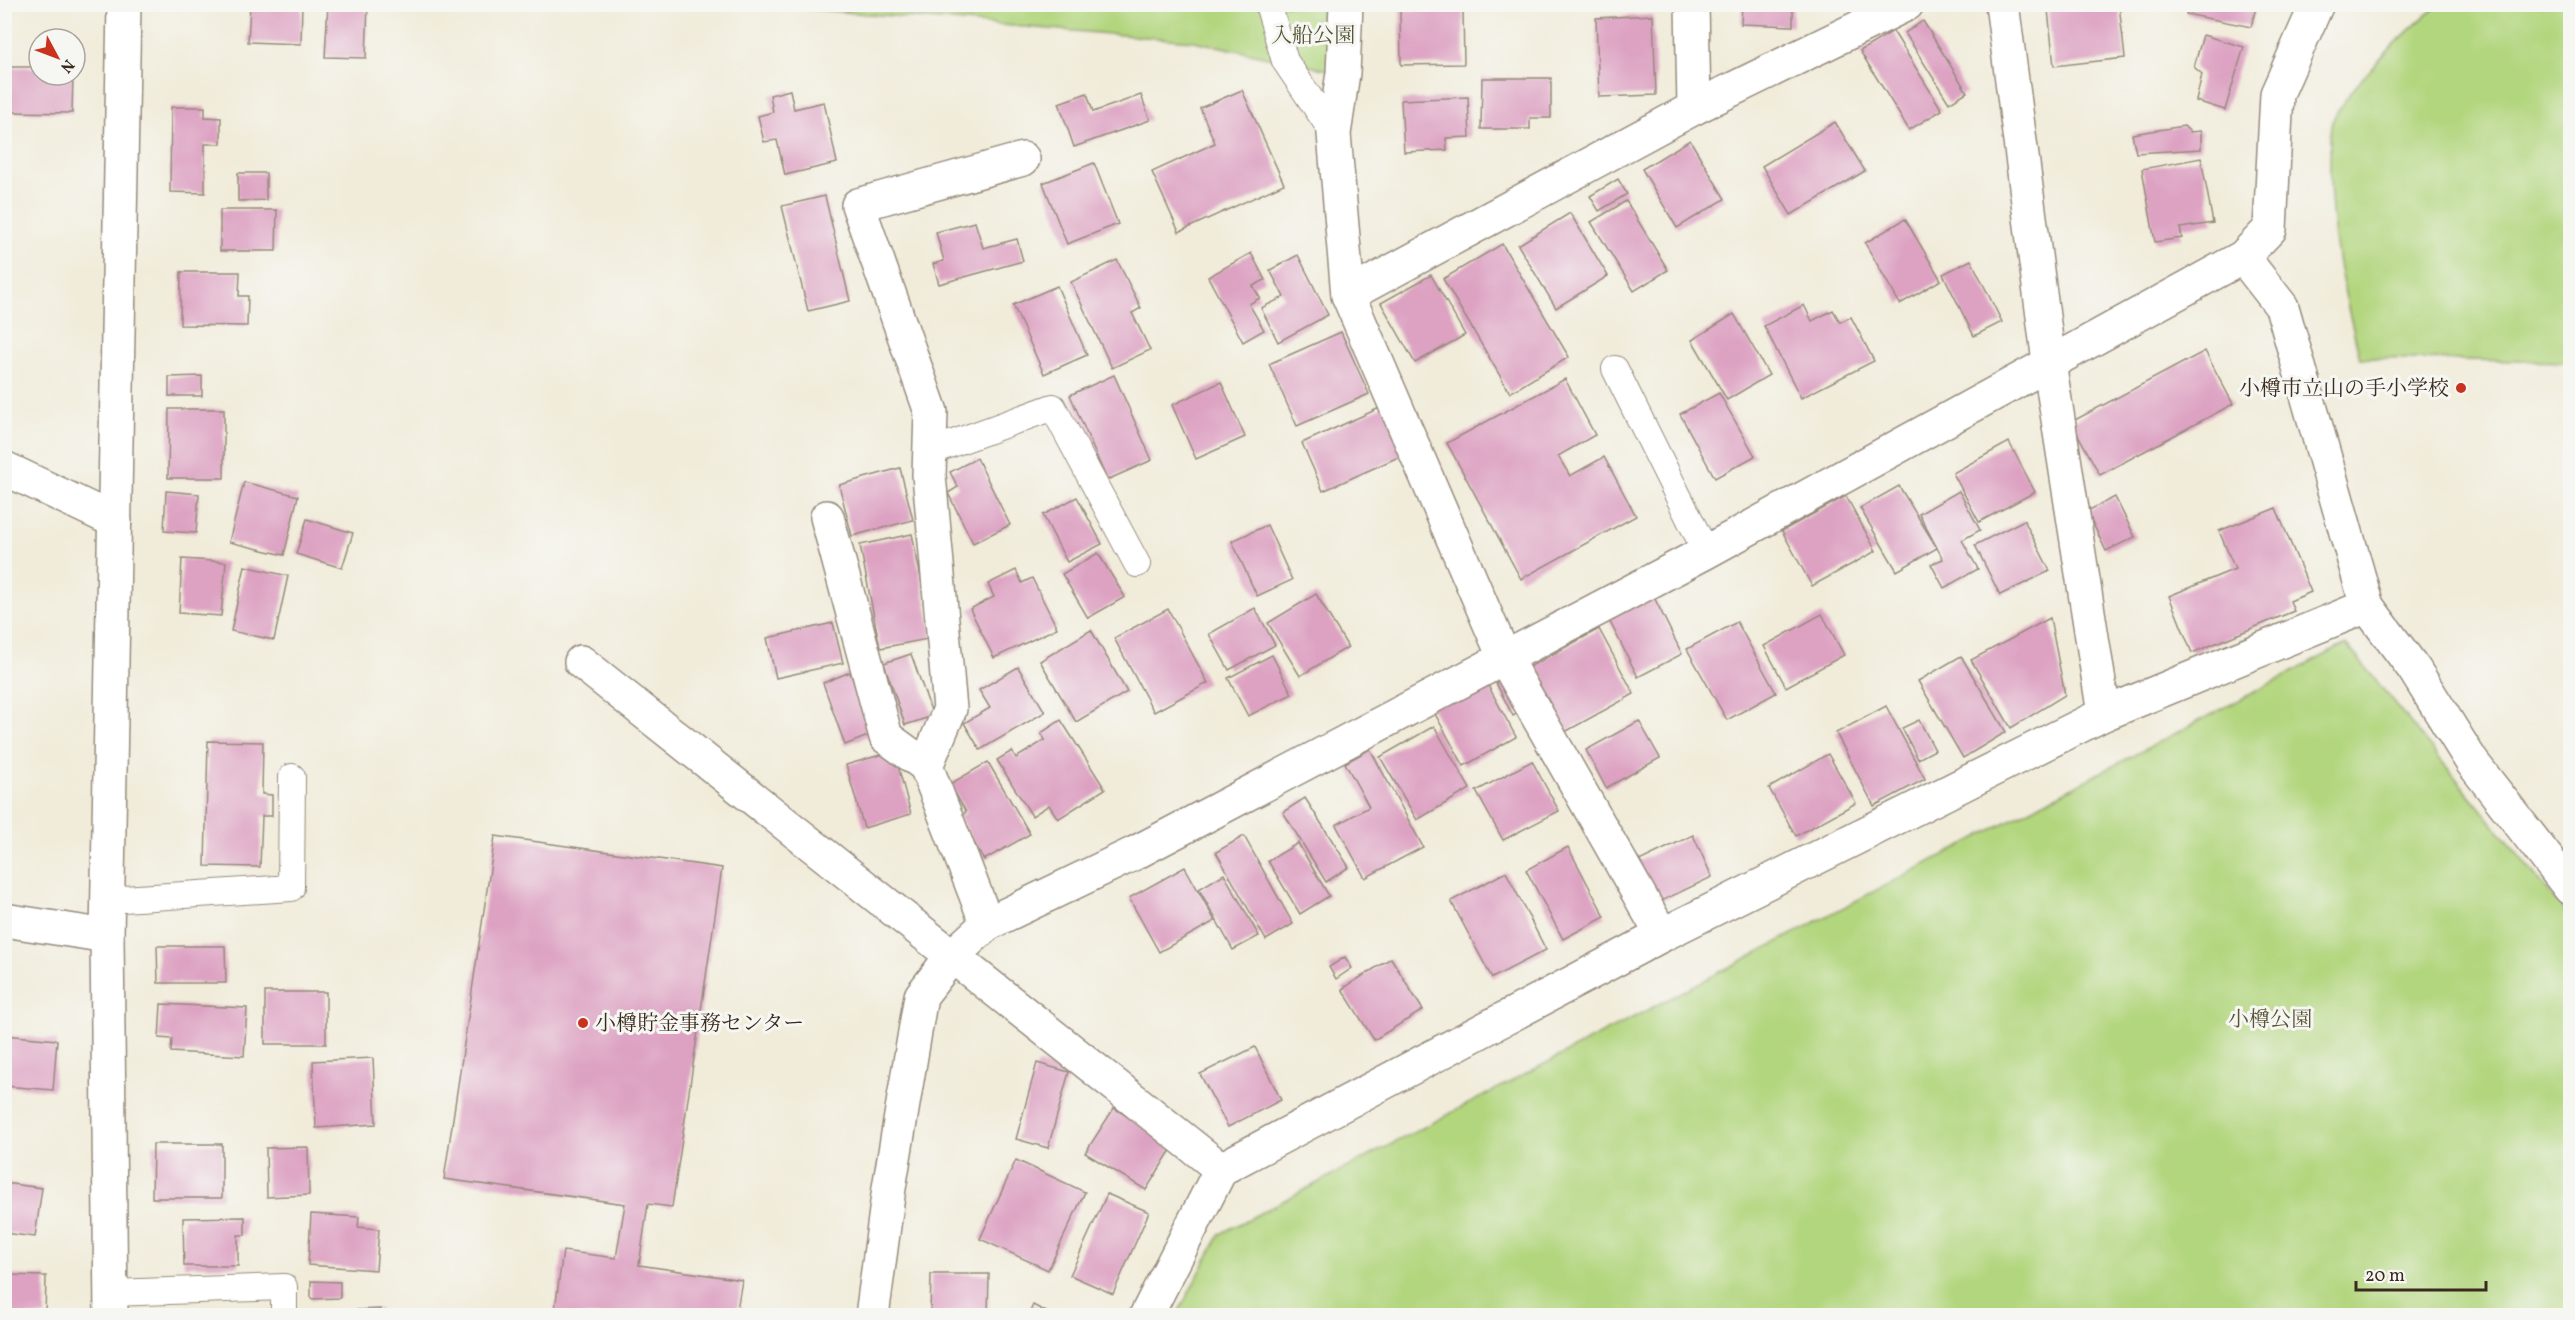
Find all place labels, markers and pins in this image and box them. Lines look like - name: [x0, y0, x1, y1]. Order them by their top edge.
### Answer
- place label: 小樽市立山の手小学校: [2239, 375, 2449, 404]
- marker: 小樽市立山の手小学校: [2454, 381, 2468, 395]
- place label: 小樽貯金事務センター: [595, 1010, 804, 1039]
- marker: 小樽貯金事務センター: [576, 1016, 590, 1030]

